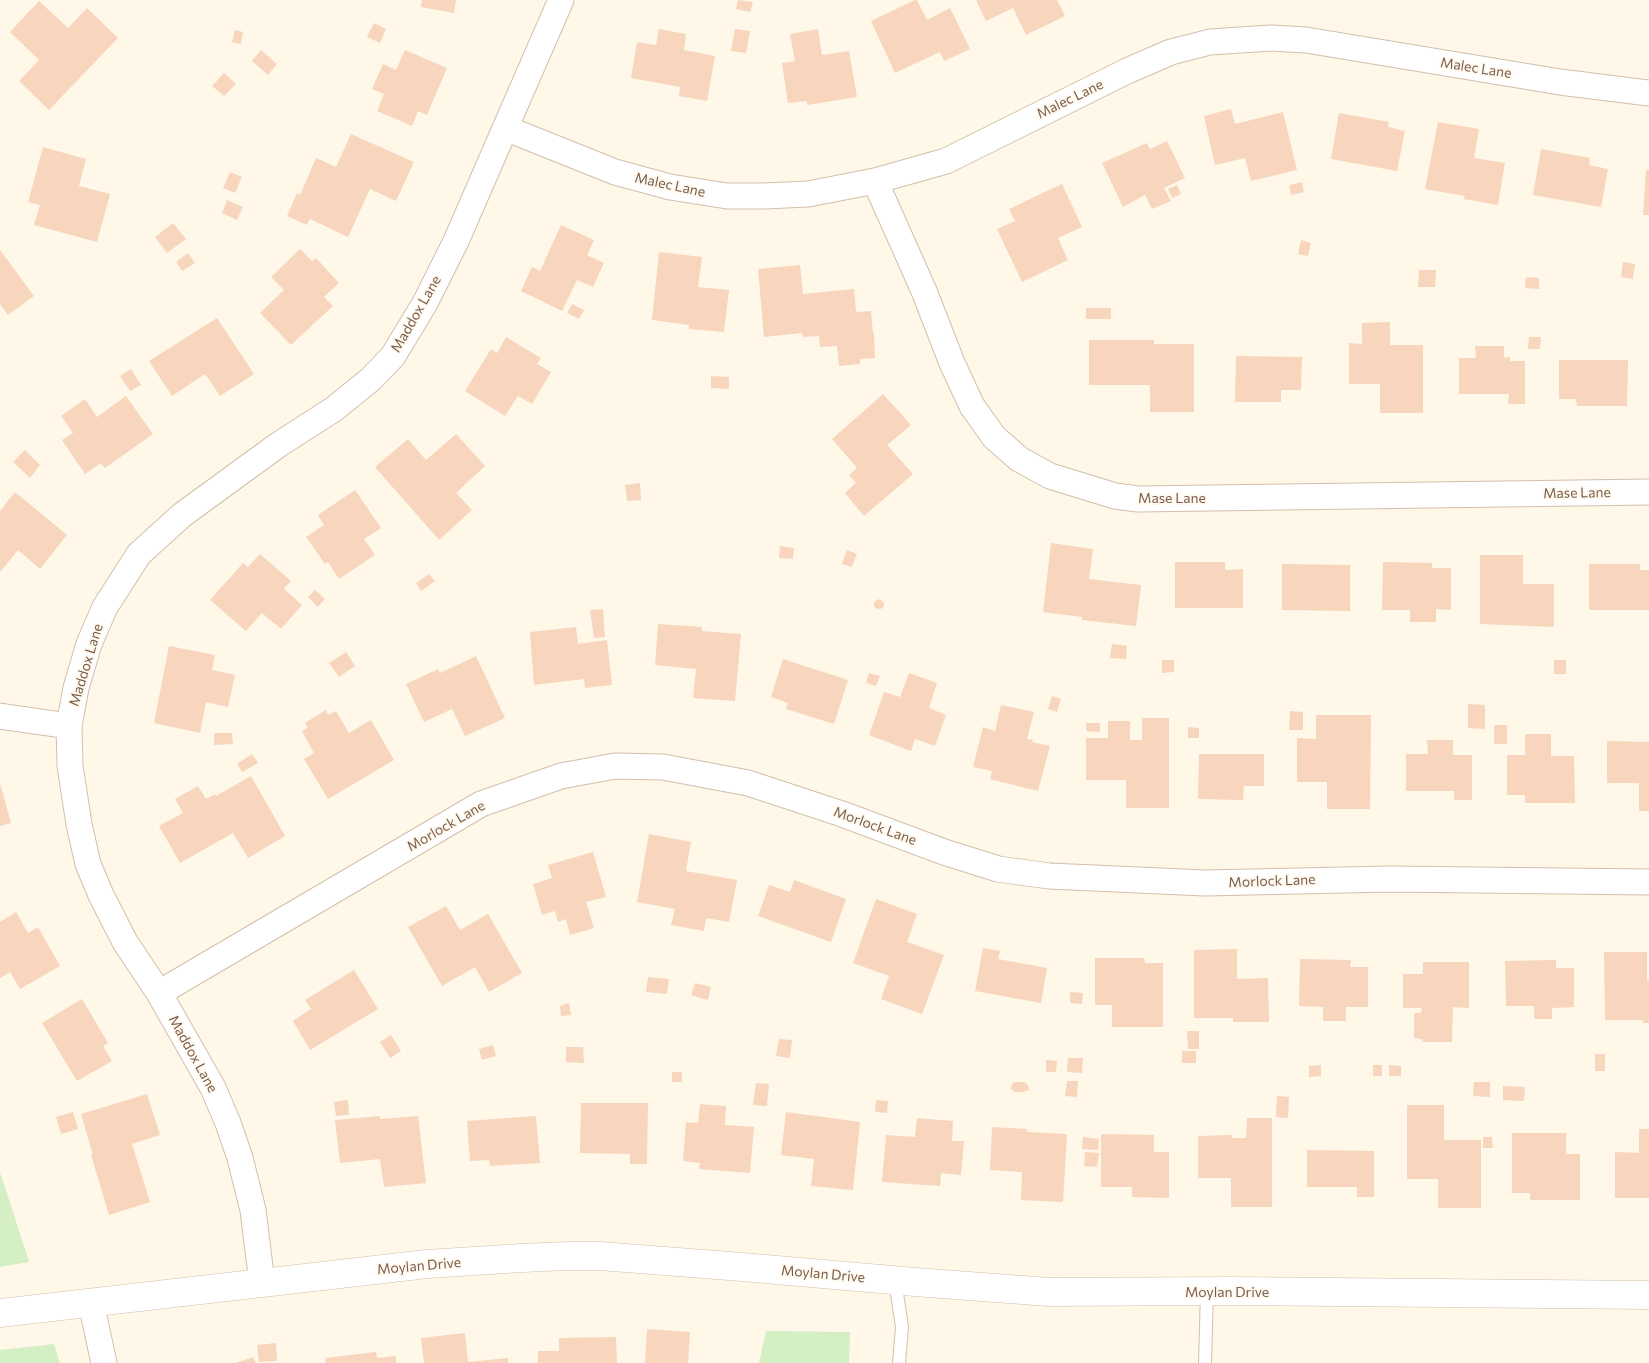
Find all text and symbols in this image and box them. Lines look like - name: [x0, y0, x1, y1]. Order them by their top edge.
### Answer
- street label: Malec Lane: [1439, 54, 1513, 82]
- street label: Malec Lane: [1034, 76, 1106, 122]
- street label: Malec Lane: [633, 169, 707, 201]
- street label: Maddox Lane: [387, 273, 445, 355]
- street label: Mase Lane: [1543, 484, 1611, 502]
- street label: Mase Lane: [1138, 490, 1206, 506]
- street label: Maddox Lane: [65, 622, 107, 708]
- street label: Morlock Lane: [404, 797, 488, 855]
- street label: Morlock Lane: [831, 803, 919, 849]
- street label: Morlock Lane: [1228, 871, 1316, 891]
- street label: Maddox Lane: [165, 1012, 221, 1096]
- street label: Moylan Drive: [376, 1254, 462, 1278]
- street label: Moylan Drive: [780, 1262, 866, 1286]
- street label: Moylan Drive: [1185, 1284, 1269, 1300]

